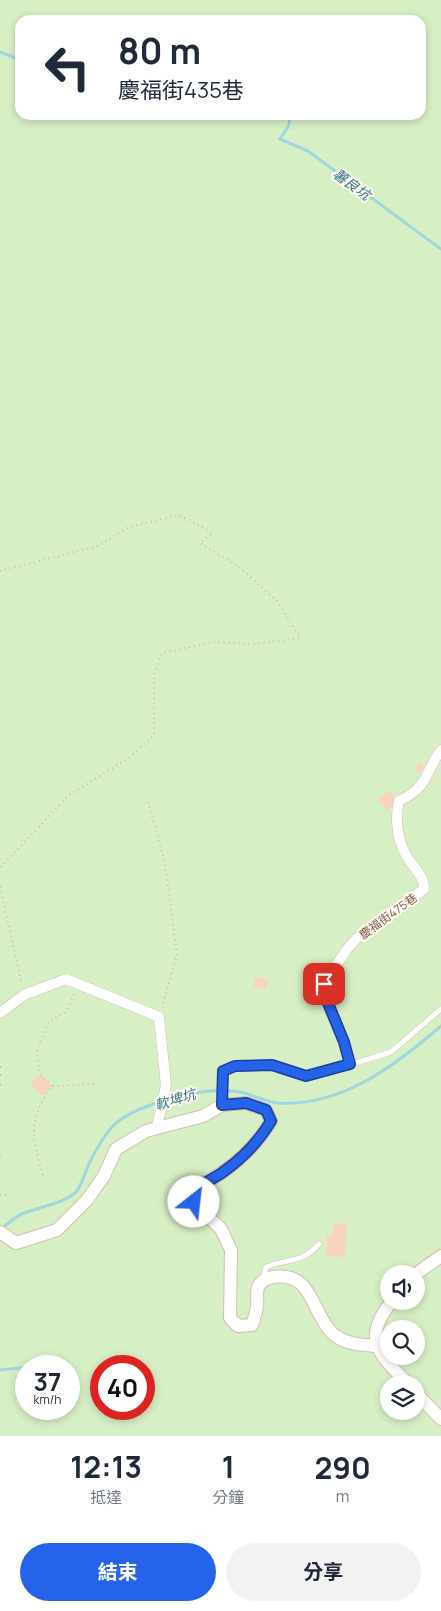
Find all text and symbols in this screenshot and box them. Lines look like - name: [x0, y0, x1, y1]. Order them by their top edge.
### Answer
- text: 80 m: [118, 27, 201, 75]
- icon: left: [35, 35, 100, 100]
- text: 慶福街435巷: [118, 75, 244, 105]
- water label: 薯良坑: [329, 164, 376, 205]
- street label: 慶福街475巷: [355, 889, 421, 943]
- pin: [303, 963, 345, 1005]
- icon: arrive: [310, 970, 338, 998]
- water label: 軟埤坑: [152, 1083, 200, 1114]
- position arrow: [167, 1175, 219, 1227]
- map controls: [380, 1265, 425, 1420]
- button: sound: [380, 1265, 425, 1310]
- button: search: [380, 1320, 425, 1365]
- speed limit sign: 40: [90, 1355, 155, 1420]
- text: 37: [34, 1364, 61, 1399]
- button: layers: [380, 1375, 425, 1420]
- text: km/h: [34, 1391, 61, 1408]
- text: 12:13: [70, 1446, 142, 1487]
- text: 1: [222, 1446, 235, 1487]
- text: 290: [315, 1447, 371, 1488]
- text: m: [336, 1485, 349, 1507]
- text: 抵達: [90, 1486, 122, 1508]
- text: 分鐘: [212, 1486, 244, 1508]
- button: 結束: [20, 1543, 216, 1601]
- button: 分享: [226, 1543, 421, 1601]

